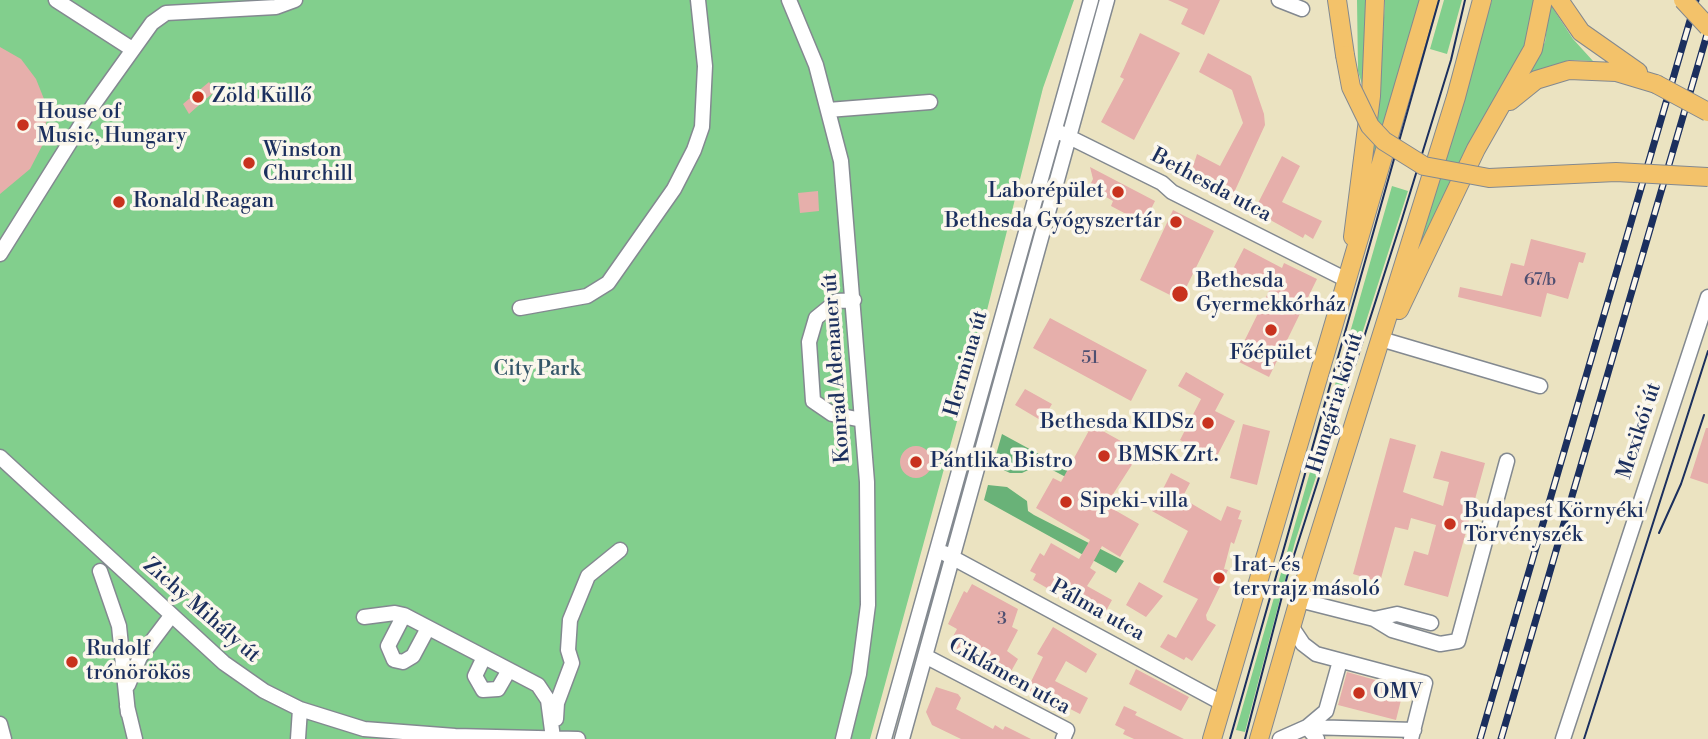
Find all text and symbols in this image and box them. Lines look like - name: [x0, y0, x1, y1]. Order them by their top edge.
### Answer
- place label: Zöld Küllő: [212, 84, 312, 110]
- marker: Zöld Küllő: [190, 89, 206, 105]
- place label: House of Music, Hungary: [37, 100, 187, 150]
- marker: House of Music, Hungary: [15, 117, 31, 133]
- place label: Winston Churchill: [263, 138, 353, 188]
- street label: Bethesda utca: [1147, 144, 1275, 228]
- marker: Winston Churchill: [241, 155, 257, 171]
- place label: Laborépület: [988, 179, 1104, 205]
- marker: Laborépület: [1110, 184, 1126, 200]
- place label: Ronald Reagan: [133, 189, 274, 215]
- marker: Ronald Reagan: [111, 194, 127, 210]
- place label: Bethesda Gyógyszertár: [945, 209, 1162, 235]
- marker: Bethesda Gyógyszertár: [1168, 214, 1184, 230]
- place label: Bethesda Gyermekkórház: [1196, 269, 1346, 319]
- house number: 67/b: [1524, 270, 1556, 292]
- street label: Konrad Adenauer út: [818, 272, 856, 464]
- marker: Bethesda Gyermekkórház: [1170, 284, 1190, 304]
- street label: Hermina út: [940, 308, 994, 420]
- marker: Főépület: [1263, 322, 1279, 338]
- street label: Hungária körút: [1303, 330, 1369, 476]
- place label: Főépület: [1229, 341, 1313, 367]
- house number: 51: [1081, 348, 1099, 370]
- park label: City Park: [494, 357, 580, 383]
- street label: Mexikói út: [1613, 380, 1667, 482]
- place label: Bethesda KIDSz: [1040, 410, 1194, 436]
- marker: Bethesda KIDSz: [1200, 415, 1216, 431]
- place label: BMSK Zrt.: [1118, 443, 1219, 469]
- marker: BMSK Zrt.: [1096, 448, 1112, 464]
- place label: Pántlika Bistro: [930, 449, 1073, 475]
- marker: Pántlika Bistro: [908, 454, 924, 470]
- place label: Sipeki-villa: [1080, 489, 1188, 515]
- marker: Sipeki-villa: [1058, 494, 1074, 510]
- place label: Budapest Környéki Törvényszék: [1464, 499, 1644, 549]
- marker: Budapest Környéki Törvényszék: [1442, 516, 1458, 532]
- street label: Zichy Mihály út: [137, 553, 265, 669]
- place label: Irat- és tervrajz másoló: [1233, 553, 1380, 603]
- marker: Irat- és tervrajz másoló: [1211, 570, 1227, 586]
- street label: Pálma utca: [1045, 575, 1149, 647]
- house number: 3: [997, 609, 1007, 631]
- street label: Ciklámen utca: [944, 633, 1074, 721]
- place label: Rudolf trónörökös: [86, 637, 191, 687]
- marker: Rudolf trónörökös: [64, 654, 80, 670]
- place label: OMV: [1373, 680, 1423, 706]
- marker: OMV: [1351, 685, 1367, 701]

